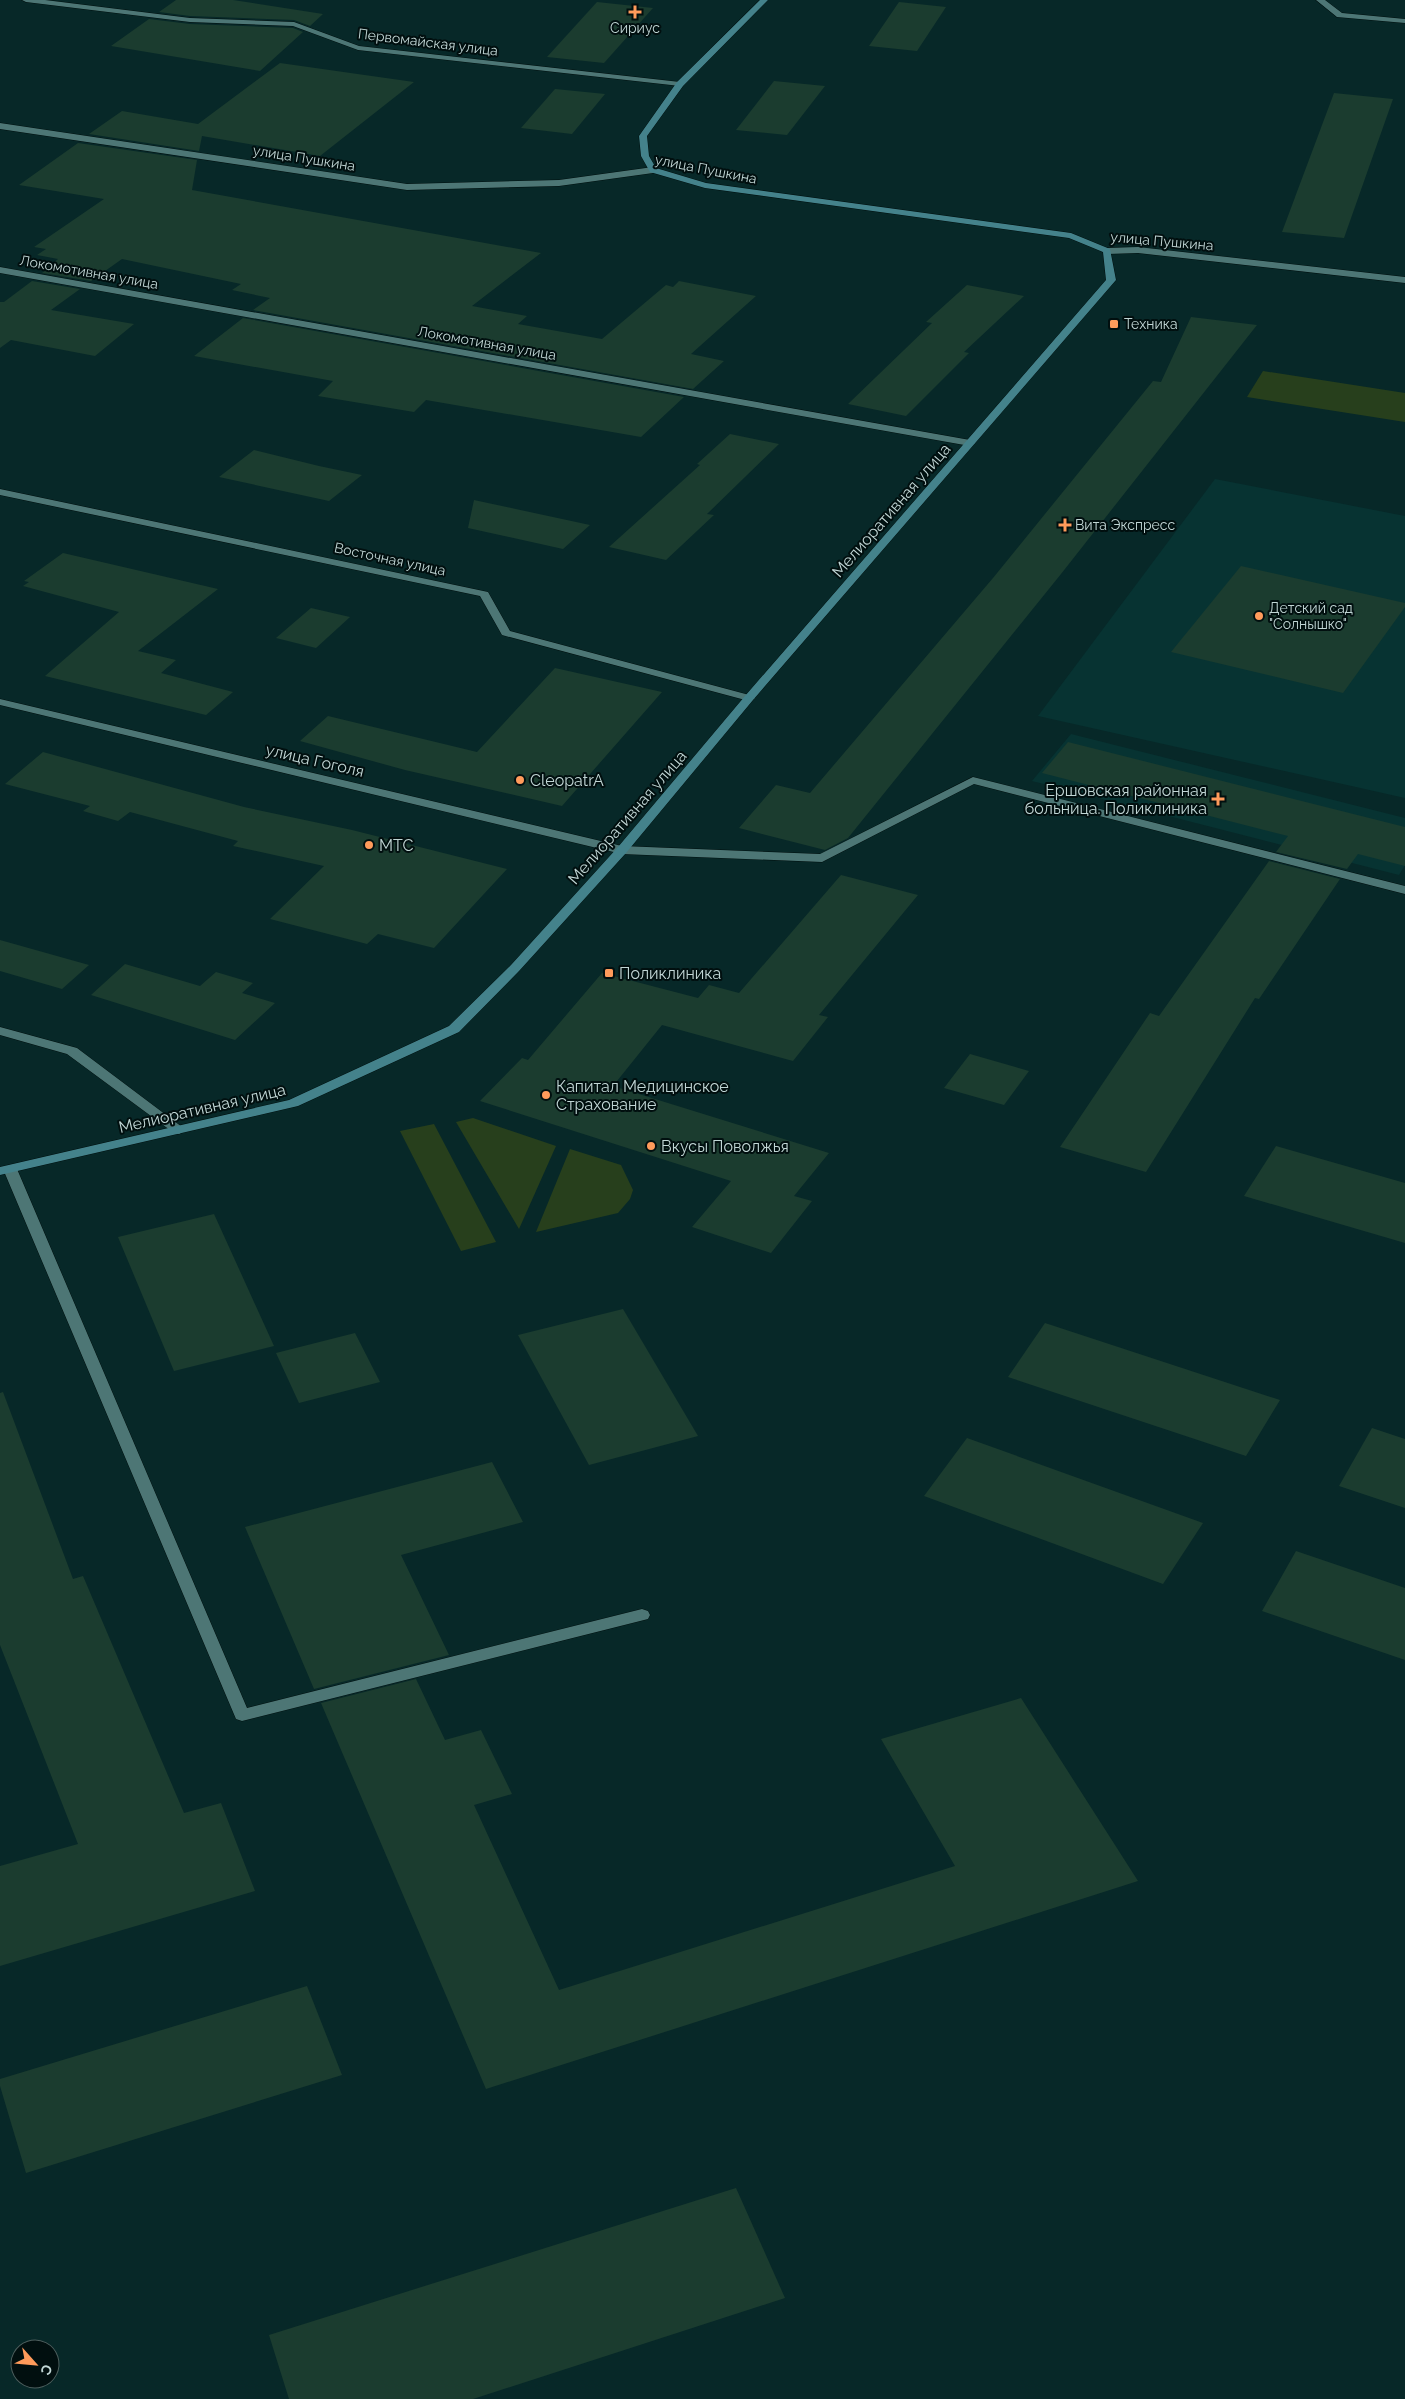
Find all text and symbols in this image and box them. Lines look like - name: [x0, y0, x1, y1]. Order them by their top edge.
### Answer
- marker: Сириус: [629, 6, 641, 18]
- place label: Сириус: [610, 20, 660, 36]
- street label: Первомайская улица: [357, 25, 499, 59]
- street label: улица Пушкина: [252, 142, 356, 174]
- street label: улица Пушкина: [654, 151, 758, 187]
- street label: улица Пушкина: [1110, 229, 1214, 253]
- street label: Локомотивная улица: [19, 252, 159, 292]
- place label: Техника: [1124, 316, 1178, 332]
- marker: Техника: [1108, 318, 1120, 330]
- street label: Локомотивная улица: [417, 323, 557, 363]
- street label: Мелиоративная улица: [828, 440, 955, 581]
- place label: Вита Экспресс: [1075, 517, 1175, 533]
- marker: Вита Экспресс: [1059, 519, 1071, 531]
- street label: Восточная улица: [333, 539, 447, 579]
- place label: Детский сад "Солнышко": [1269, 600, 1353, 632]
- marker: Детский сад "Солнышко": [1253, 610, 1265, 622]
- street label: улица Гоголя: [264, 740, 366, 781]
- street label: Мелиоративная улица: [564, 747, 691, 888]
- place label: CleopatrA: [530, 771, 604, 790]
- marker: CleopatrA: [514, 774, 526, 786]
- place label: Ершовская районная больница. Поликлиника: [1025, 781, 1207, 818]
- marker: Ершовская районная больница. Поликлиника: [1211, 792, 1225, 806]
- place label: МТС: [379, 836, 413, 855]
- marker: МТС: [363, 839, 375, 851]
- place label: Поликлиника: [619, 964, 721, 983]
- marker: Поликлиника: [603, 967, 615, 979]
- place label: Капитал Медицинское Страхование: [556, 1077, 729, 1114]
- street label: Мелиоративная улица: [117, 1080, 287, 1137]
- marker: Капитал Медицинское Страхование: [540, 1089, 552, 1101]
- place label: Вкусы Поволжья: [661, 1137, 789, 1156]
- marker: Вкусы Поволжья: [645, 1140, 657, 1152]
- north arrow: [10, 2339, 60, 2389]
- text: С: [37, 2362, 56, 2378]

